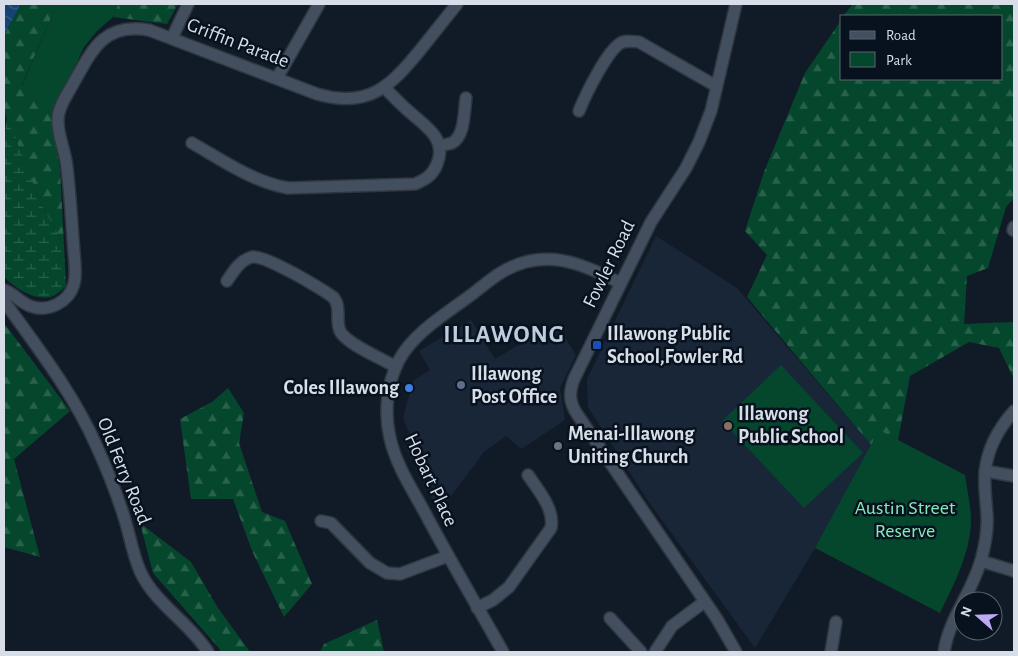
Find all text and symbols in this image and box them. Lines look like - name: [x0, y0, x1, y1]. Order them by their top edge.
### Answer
- street label: Griffin Parade: [184, 14, 292, 72]
- legend: [840, 15, 1003, 80]
- text: Road: [886, 28, 916, 43]
- text: Park: [886, 53, 912, 68]
- street label: Fowler Road: [579, 217, 639, 311]
- district label: ILLAWONG: [443, 322, 565, 347]
- place label: Illawong Public School,Fowler Rd: [607, 324, 744, 367]
- marker: Illawong Public School,Fowler Rd: [591, 339, 603, 351]
- place label: Illawong Post Office: [471, 364, 557, 407]
- place label: Coles Illawong: [283, 378, 400, 398]
- marker: Illawong Post Office: [455, 379, 467, 391]
- marker: Coles Illawong: [403, 382, 415, 394]
- place label: Illawong Public School: [738, 404, 844, 447]
- street label: Old Ferry Road: [94, 415, 154, 527]
- marker: Illawong Public School: [722, 420, 734, 432]
- place label: Menai-Illawong Uniting Church: [568, 424, 695, 467]
- street label: Hobart Place: [401, 430, 461, 530]
- marker: Menai-Illawong Uniting Church: [552, 440, 564, 452]
- park label: Austin Street Reserve: [855, 498, 956, 541]
- north arrow: [953, 591, 1003, 641]
- text: N: [958, 605, 975, 619]

